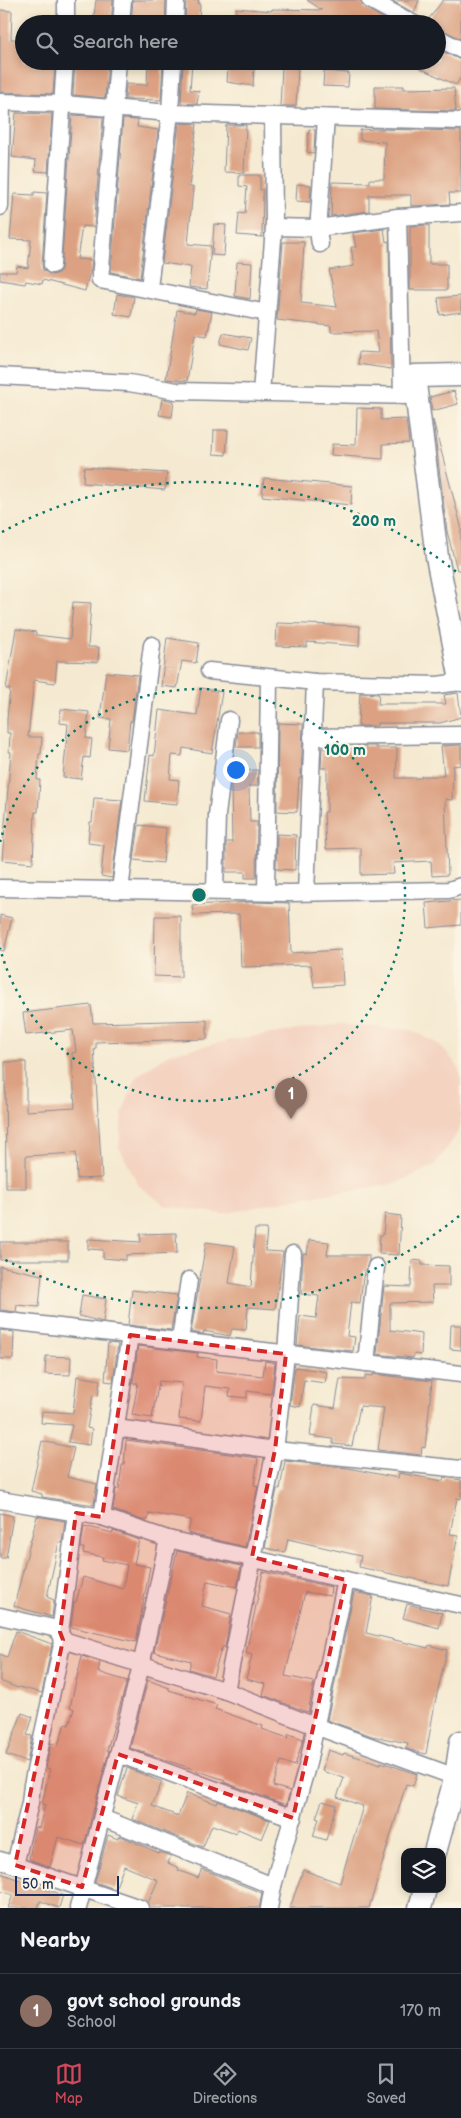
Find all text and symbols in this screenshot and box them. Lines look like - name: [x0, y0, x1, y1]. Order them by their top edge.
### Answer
- search box: [15, 15, 446, 70]
- icon: search: [33, 29, 61, 57]
- text: Search here: [73, 31, 178, 54]
- text: 200 m: [352, 512, 396, 531]
- text: 100 m: [324, 741, 366, 760]
- your location: [223, 757, 249, 783]
- centre of rings: [190, 886, 208, 904]
- pin: 1: [275, 1078, 307, 1119]
- map controls: [401, 1848, 446, 1893]
- button: layers: [401, 1848, 446, 1893]
- scale bar: [15, 1873, 119, 1896]
- text: 50 m: [22, 1876, 54, 1893]
- text: Nearby: [20, 1928, 90, 1953]
- text: govt school grounds: [67, 1990, 241, 2013]
- text: 1: [33, 2002, 39, 2021]
- text: 170 m: [400, 2002, 441, 2021]
- text: School: [67, 2013, 116, 2032]
- tab: Map: [55, 2060, 83, 2107]
- tab: Directions: [193, 2060, 257, 2107]
- tab: Saved: [367, 2060, 406, 2107]

